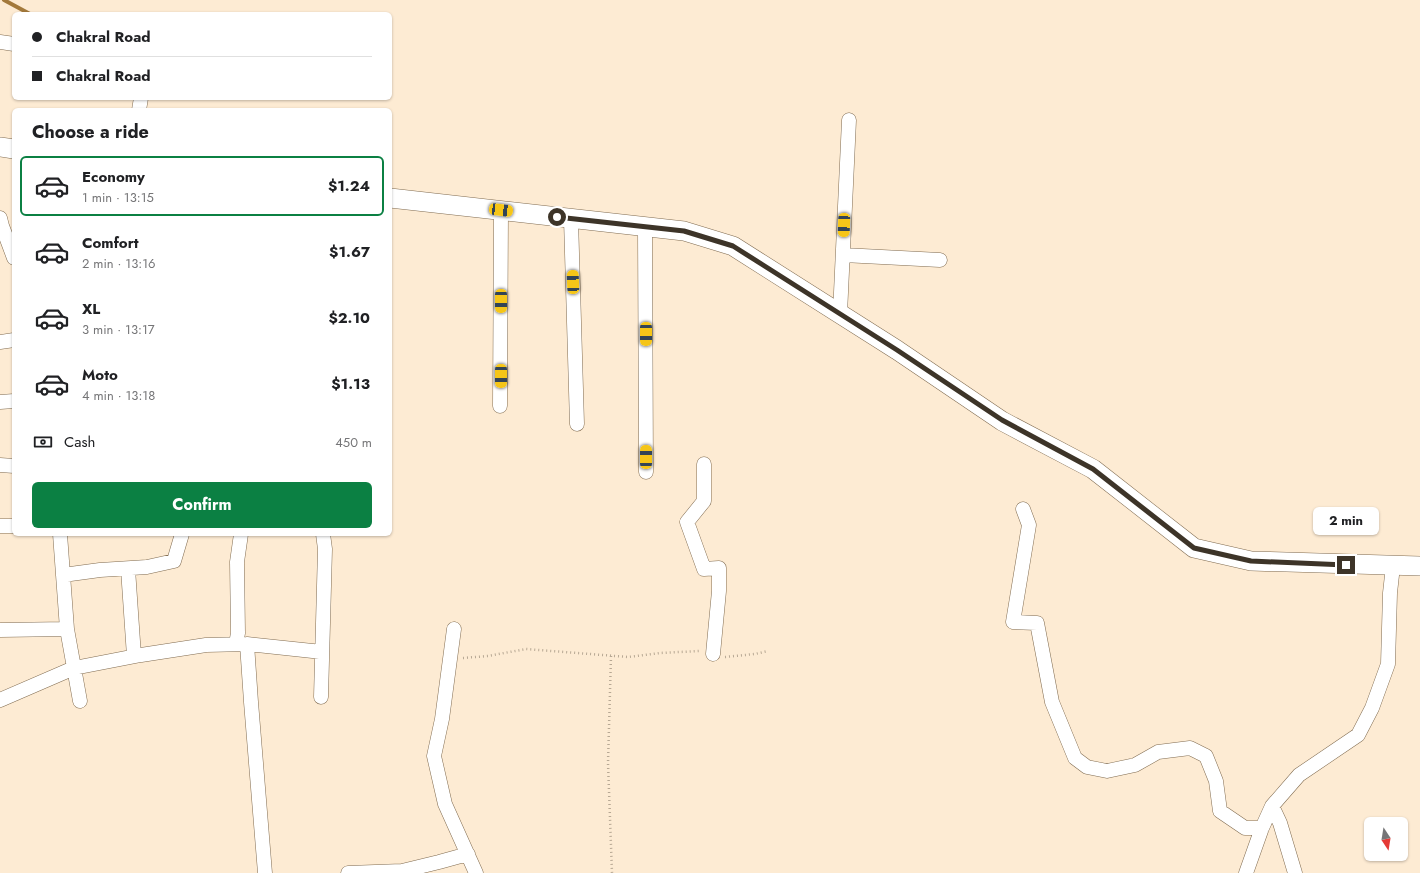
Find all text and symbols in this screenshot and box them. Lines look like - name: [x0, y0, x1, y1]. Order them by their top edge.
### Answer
- text: Chakral Road: [56, 26, 151, 48]
- text: Chakral Road: [56, 65, 151, 87]
- text: Choose a ride: [32, 119, 149, 145]
- text: Economy: [82, 166, 145, 188]
- icon: car: [34, 168, 70, 204]
- text: $1.24: [328, 175, 370, 197]
- text: 1 min · 13:15: [82, 188, 154, 207]
- car: [488, 203, 514, 217]
- route start: [548, 208, 566, 226]
- car: [838, 213, 850, 237]
- text: Comfort: [82, 232, 139, 254]
- icon: car: [34, 234, 70, 270]
- text: $1.67: [329, 241, 370, 263]
- text: 2 min · 13:16: [82, 254, 156, 273]
- car: [567, 270, 579, 294]
- car: [495, 289, 507, 313]
- text: XL: [82, 298, 100, 320]
- icon: car: [34, 300, 70, 336]
- text: $2.10: [328, 307, 370, 329]
- text: 3 min · 13:17: [82, 320, 155, 339]
- car: [640, 322, 652, 346]
- text: Moto: [82, 364, 118, 386]
- car: [495, 364, 507, 388]
- icon: car: [34, 366, 70, 402]
- text: $1.13: [331, 373, 370, 395]
- text: 4 min · 13:18: [82, 386, 155, 405]
- icon: cash: [32, 431, 54, 453]
- text: Cash: [64, 431, 95, 453]
- text: 450 m: [335, 433, 372, 452]
- car: [640, 445, 652, 469]
- button: Confirm: [32, 482, 372, 528]
- callout: 2 min: [1313, 507, 1379, 535]
- text: 2 min: [1329, 511, 1363, 530]
- route end: [1337, 556, 1355, 574]
- north arrow: [1364, 817, 1408, 861]
- map controls: [1364, 817, 1408, 861]

